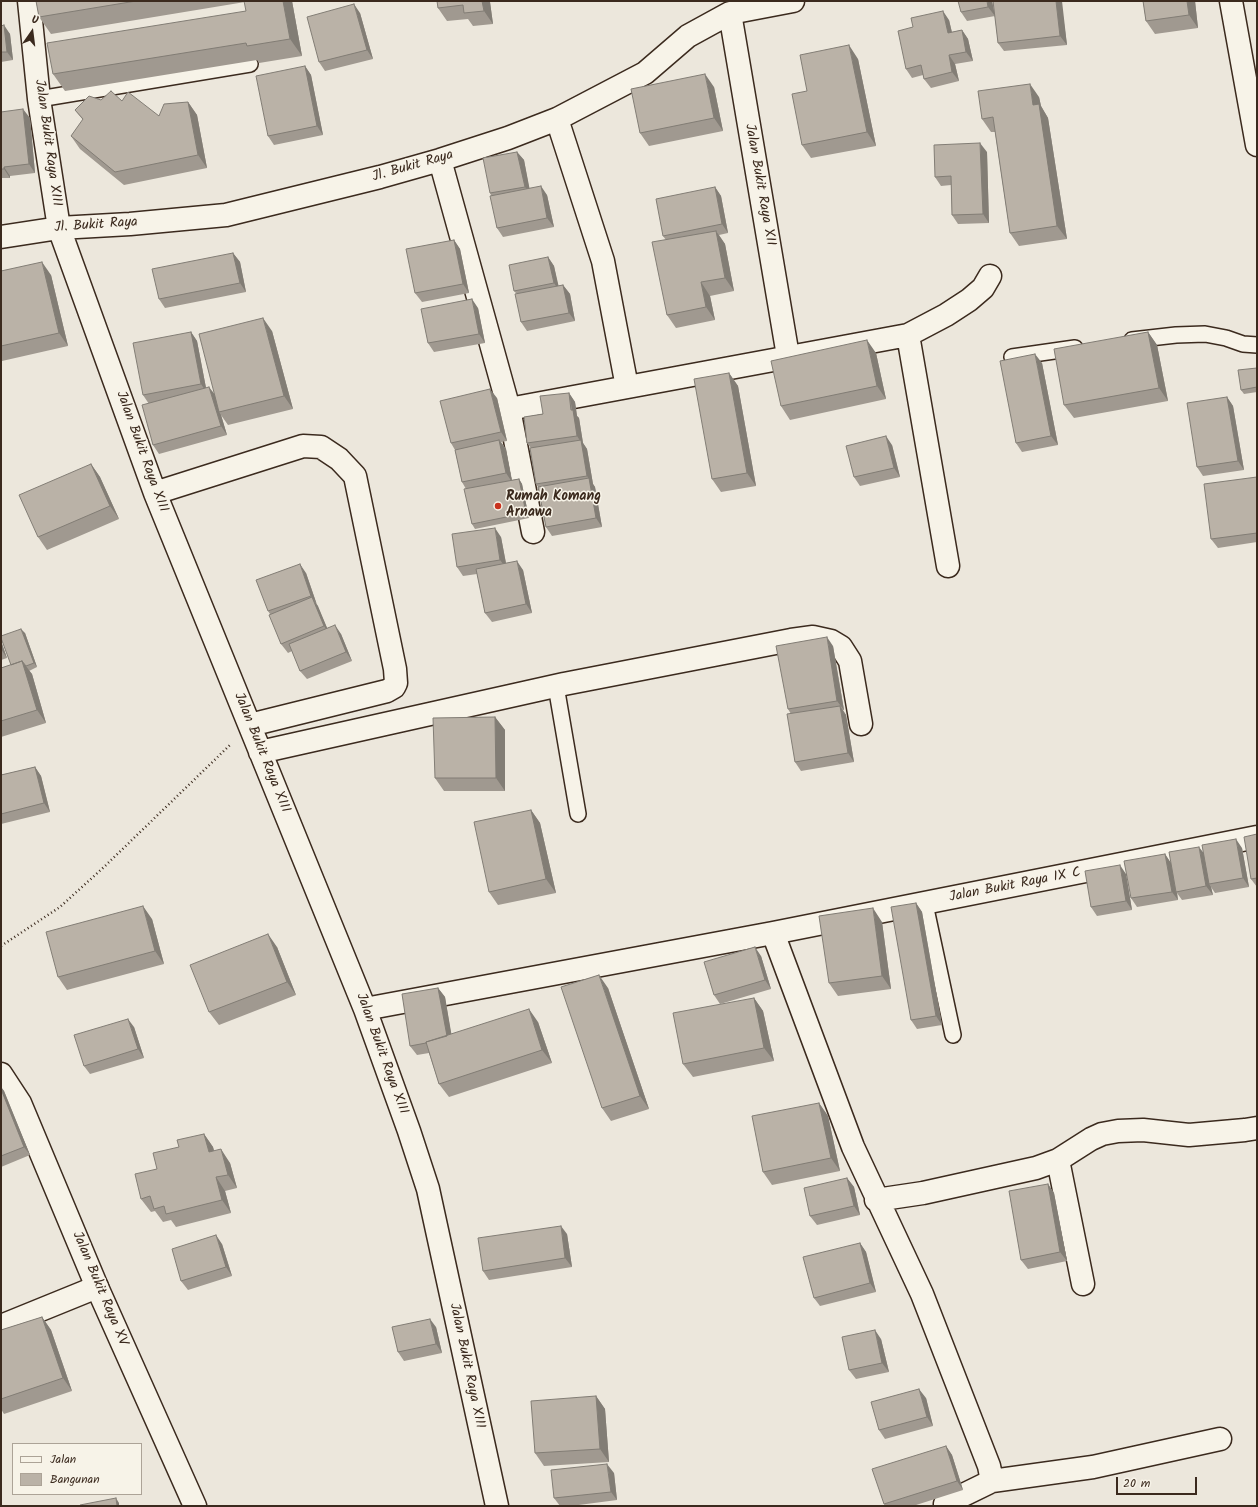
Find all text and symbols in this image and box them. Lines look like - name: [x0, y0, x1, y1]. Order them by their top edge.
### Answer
- text: U: [30, 11, 40, 30]
- north arrow: [12, 12, 52, 52]
- street label: Jalan Bukit Raya XIII: [30, 78, 64, 208]
- street label: Jalan Bukit Raya XII: [740, 123, 778, 247]
- street label: Jl. Bukit Raya: [371, 147, 455, 187]
- street label: Jl. Bukit Raya: [54, 215, 138, 237]
- street label: Jalan Bukit Raya XIII: [111, 389, 171, 515]
- place label: Rumah Komang Arnawa: [506, 490, 601, 522]
- marker: Rumah Komang Arnawa: [493, 501, 503, 511]
- street label: Jalan Bukit Raya XIII: [229, 691, 293, 815]
- street label: Jalan Bukit Raya IX C: [948, 865, 1082, 907]
- street label: Jalan Bukit Raya XIII: [351, 991, 411, 1117]
- street label: Jalan Bukit Raya XV: [67, 1229, 131, 1349]
- street label: Jalan Bukit Raya XIII: [444, 1302, 488, 1430]
- legend: [12, 1443, 142, 1495]
- text: Jalan: [50, 1450, 76, 1469]
- scale bar: [1118, 1469, 1199, 1495]
- text: Bangunan: [50, 1470, 100, 1489]
- text: 20 m: [1123, 1474, 1150, 1493]

